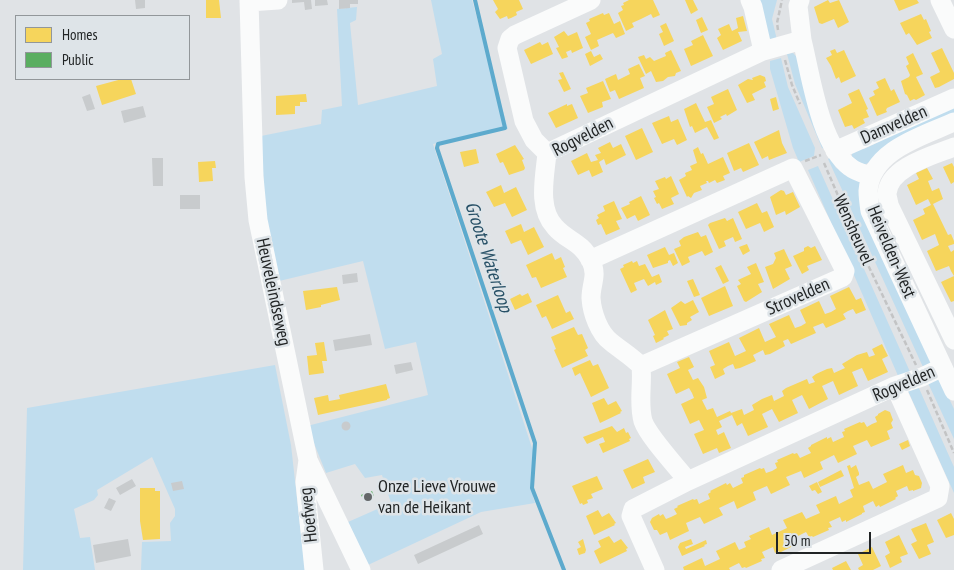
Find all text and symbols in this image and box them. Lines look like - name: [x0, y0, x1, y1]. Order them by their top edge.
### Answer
- legend: [15, 15, 190, 80]
- text: Homes: [62, 25, 98, 44]
- text: Public: [62, 50, 93, 69]
- street label: Damvelden: [858, 101, 930, 149]
- street label: Rogvelden: [549, 113, 617, 161]
- street label: Wensheuvel: [828, 192, 878, 268]
- water label: Groote Waterloop: [459, 199, 517, 315]
- street label: Heivelden-West: [862, 203, 920, 301]
- street label: Heuveleindseweg: [251, 236, 295, 348]
- street label: Strovelden: [763, 274, 833, 320]
- street label: Rogvelden: [870, 361, 938, 407]
- place label: Onze Lieve Vrouwe van de Heikant: [378, 476, 496, 518]
- street label: Hoefweg: [295, 487, 323, 543]
- marker: Onze Lieve Vrouwe van de Heikant: [362, 491, 374, 503]
- scale bar: [779, 522, 874, 554]
- text: 50 m: [784, 531, 810, 550]

